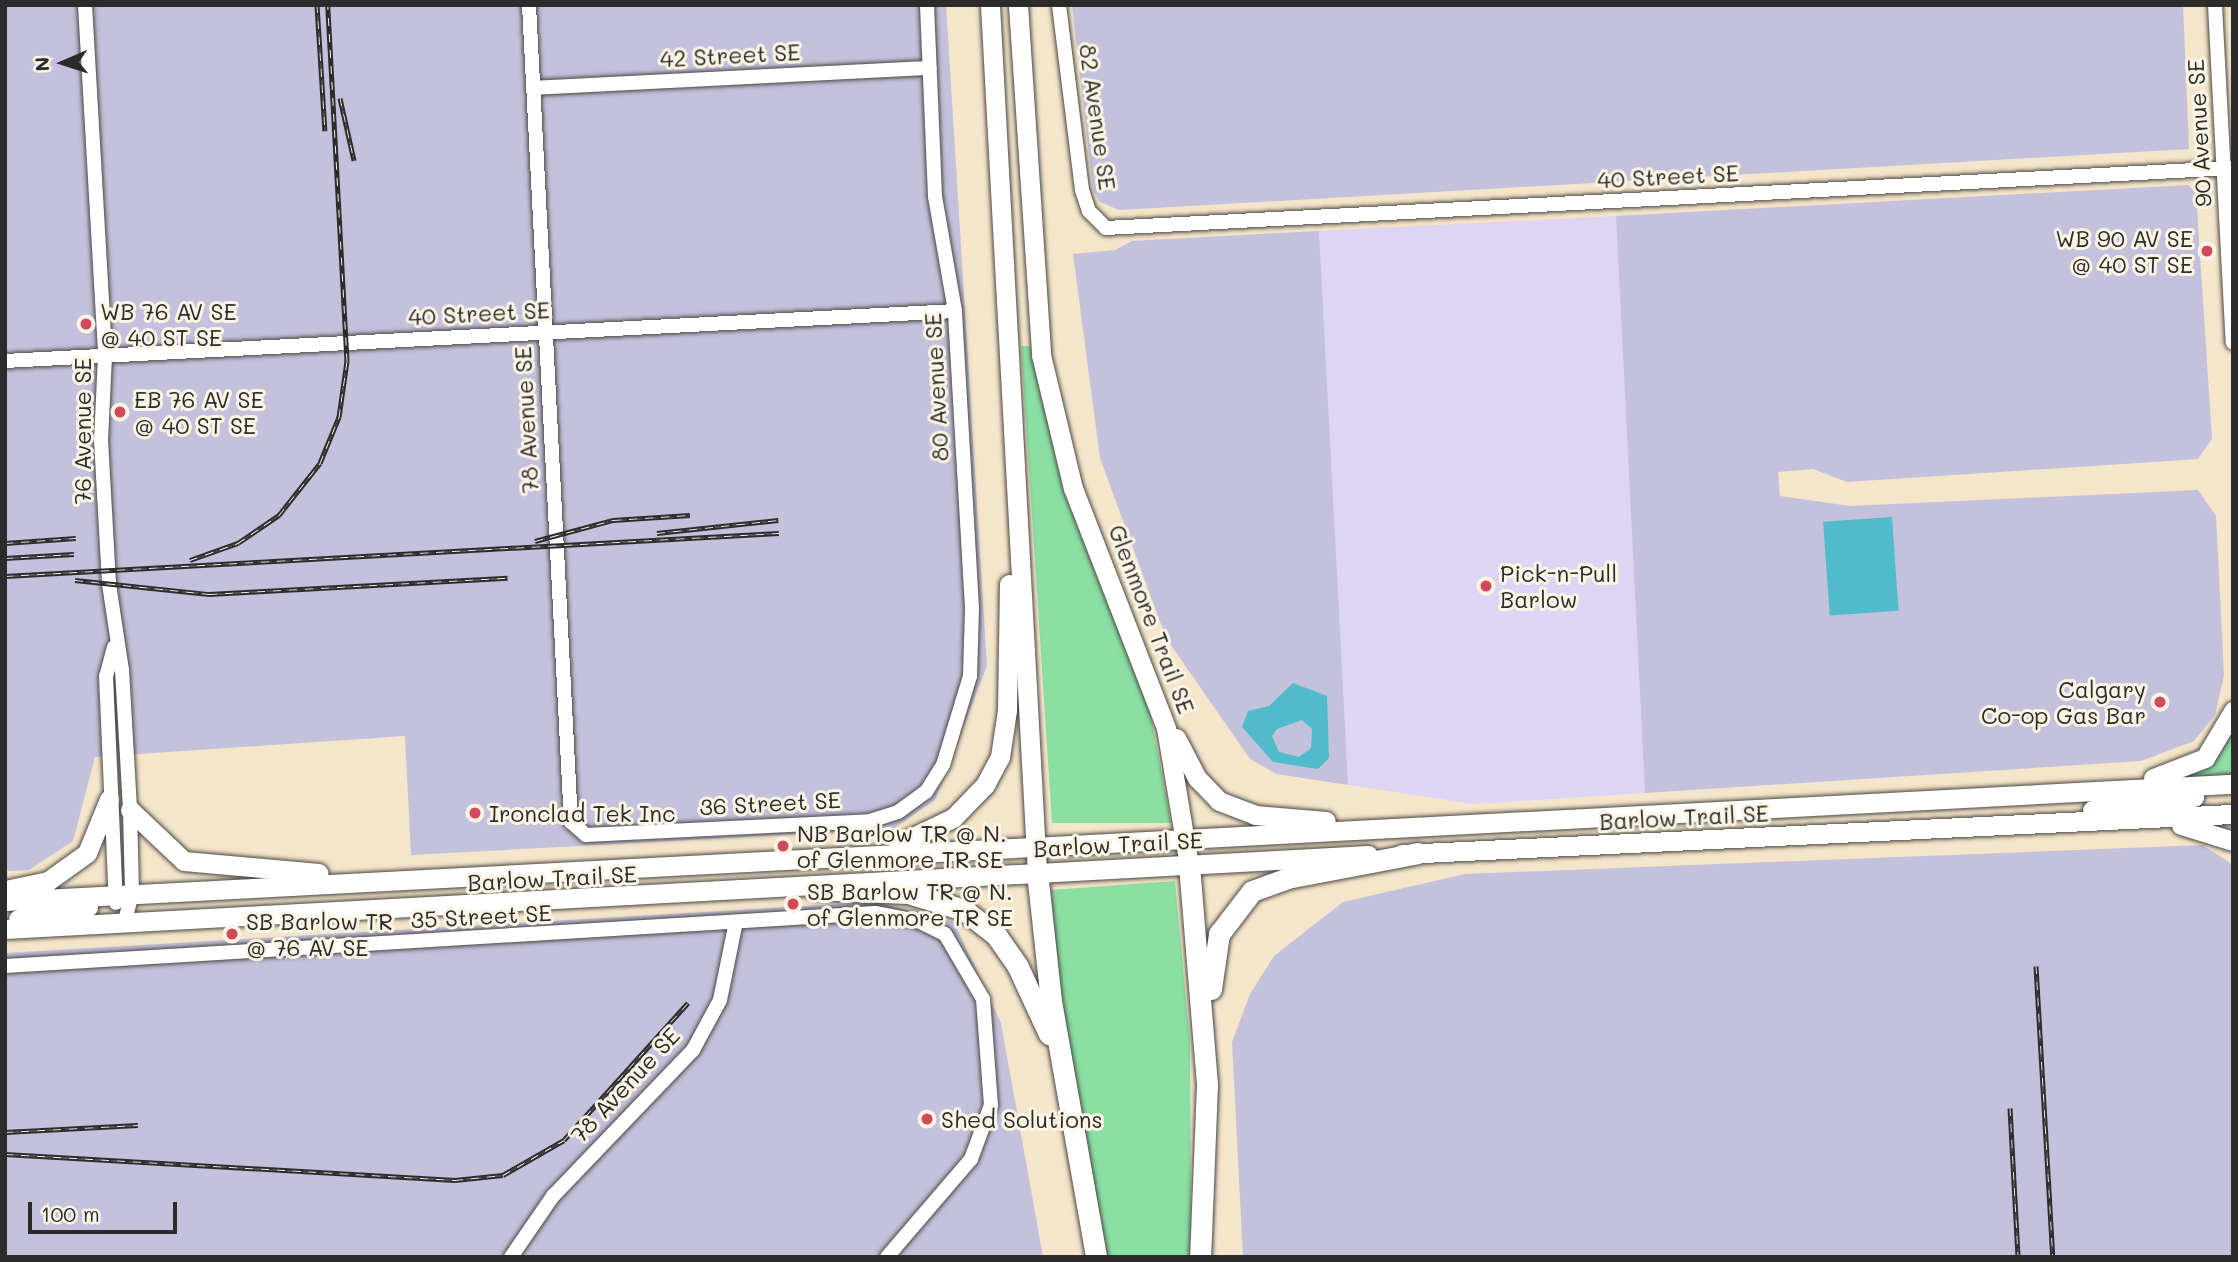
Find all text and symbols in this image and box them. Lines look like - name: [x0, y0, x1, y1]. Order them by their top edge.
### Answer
- north arrow: [28, 28, 98, 98]
- street label: 42 Street SE: [659, 38, 801, 72]
- street label: 82 Avenue SE: [1074, 42, 1122, 192]
- text: N: [29, 56, 54, 72]
- street label: 90 Avenue SE: [2181, 58, 2217, 208]
- street label: 40 Street SE: [1597, 159, 1739, 193]
- place label: WB 90 AV SE @ 40 ST SE: [2055, 224, 2193, 278]
- marker: WB 90 AV SE @ 40 ST SE: [2199, 243, 2215, 259]
- street label: 40 Street SE: [408, 296, 550, 330]
- place label: WB 76 AV SE @ 40 ST SE: [100, 297, 237, 351]
- street label: 80 Avenue SE: [918, 312, 954, 462]
- marker: WB 76 AV SE @ 40 ST SE: [78, 316, 94, 332]
- street label: 78 Avenue SE: [508, 346, 544, 494]
- street label: 76 Avenue SE: [68, 357, 96, 505]
- place label: EB 76 AV SE @ 40 ST SE: [134, 385, 264, 439]
- marker: EB 76 AV SE @ 40 ST SE: [112, 404, 128, 420]
- street label: Glenmore Trail SE: [1103, 521, 1201, 717]
- place label: Pick-n-Pull Barlow: [1500, 559, 1617, 613]
- marker: Pick-n-Pull Barlow: [1478, 578, 1494, 594]
- place label: Calgary Co-op Gas Bar: [1981, 675, 2146, 729]
- marker: Calgary Co-op Gas Bar: [2152, 694, 2168, 710]
- street label: 36 Street SE: [699, 786, 841, 820]
- place label: Ironclad Tek Inc: [489, 799, 676, 827]
- street label: Barlow Trail SE: [1599, 799, 1769, 835]
- marker: Ironclad Tek Inc: [467, 805, 483, 821]
- place label: NB Barlow TR @ N. of Glenmore TR SE: [797, 819, 1007, 873]
- street label: Barlow Trail SE: [1033, 826, 1203, 862]
- marker: NB Barlow TR @ N. of Glenmore TR SE: [775, 838, 791, 854]
- street label: Barlow Trail SE: [467, 860, 637, 896]
- place label: SB Barlow TR @ N. of Glenmore TR SE: [807, 877, 1013, 931]
- marker: SB Barlow TR @ N. of Glenmore TR SE: [785, 896, 801, 912]
- street label: 35 Street SE: [410, 899, 552, 933]
- place label: SB Barlow TR @ 76 AV SE: [246, 907, 393, 961]
- marker: SB Barlow TR @ 76 AV SE: [224, 926, 240, 942]
- street label: 78 Avenue SE: [565, 1022, 685, 1148]
- place label: Shed Solutions: [941, 1105, 1103, 1133]
- marker: Shed Solutions: [919, 1111, 935, 1127]
- scale bar: [32, 1188, 180, 1232]
- text: 100 m: [41, 1200, 100, 1227]

